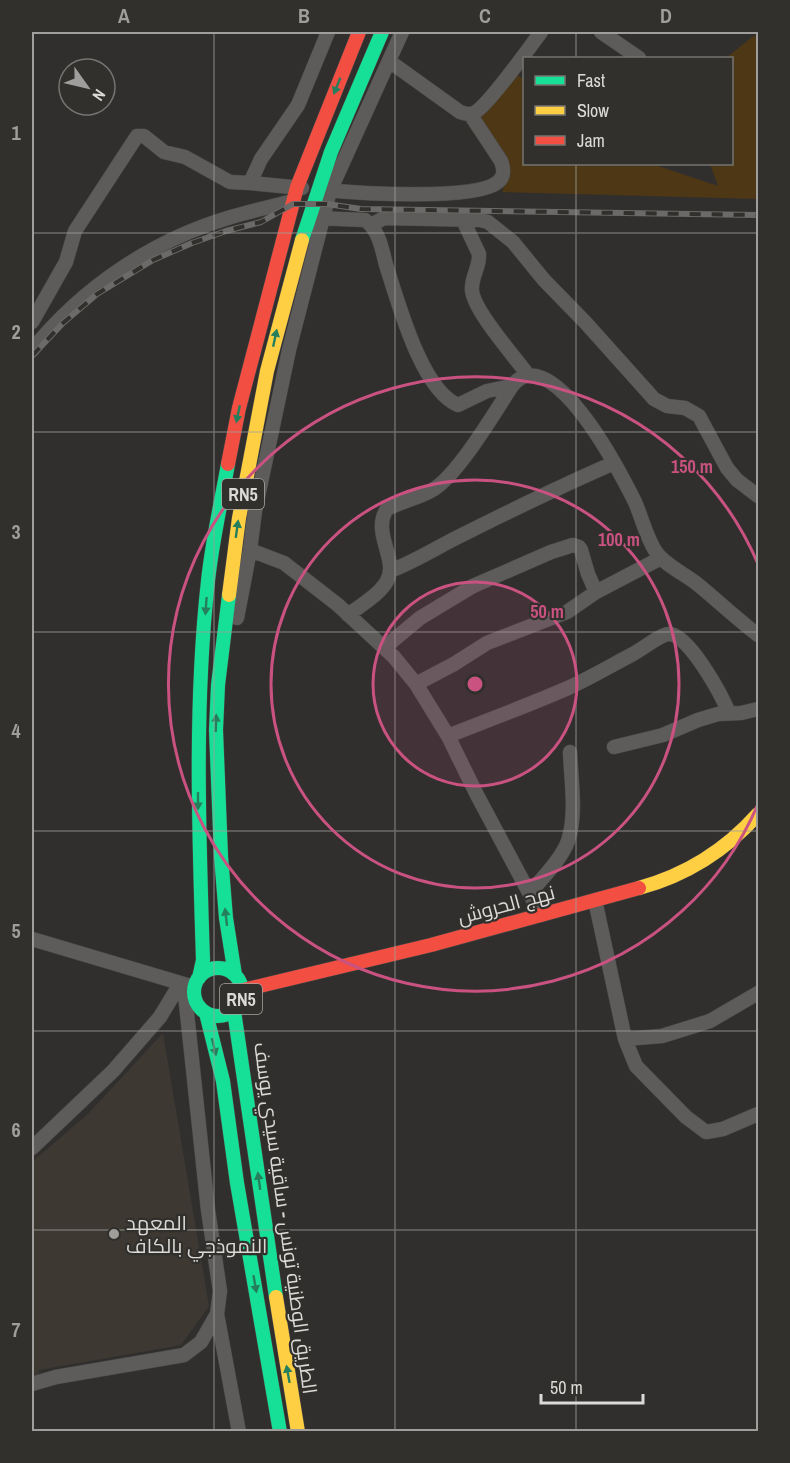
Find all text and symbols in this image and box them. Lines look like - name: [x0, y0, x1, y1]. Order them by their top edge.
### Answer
- text: A: [118, 2, 130, 29]
- text: B: [298, 2, 310, 29]
- text: C: [479, 2, 491, 29]
- text: D: [660, 2, 672, 29]
- north arrow: [57, 57, 117, 117]
- legend: [523, 57, 733, 165]
- text: Fast: [577, 68, 605, 93]
- one-way arrow: [332, 77, 342, 95]
- text: N: [88, 85, 111, 105]
- text: Slow: [577, 98, 609, 123]
- text: 1: [11, 119, 21, 146]
- text: Jam: [577, 128, 605, 153]
- text: 2: [11, 318, 21, 345]
- one-way arrow: [271, 328, 281, 347]
- one-way arrow: [233, 404, 242, 423]
- text: 150 m: [671, 454, 713, 479]
- road number: RN5: [222, 479, 264, 509]
- text: 3: [11, 518, 21, 545]
- one-way arrow: [233, 519, 242, 538]
- text: 100 m: [598, 527, 640, 552]
- one-way arrow: [201, 596, 211, 615]
- text: 50 m: [530, 599, 564, 624]
- centre of rings: [465, 674, 485, 694]
- one-way arrow: [212, 713, 221, 732]
- text: 4: [11, 717, 21, 744]
- one-way arrow: [193, 791, 203, 810]
- street label: نهج الحروش: [454, 878, 558, 931]
- one-way arrow: [222, 908, 231, 927]
- text: 5: [11, 917, 21, 944]
- road number: RN5: [220, 984, 262, 1014]
- one-way arrow: [210, 1038, 220, 1057]
- street label: الطريق الوطنية تونس - ساقية سيدي يوسف: [245, 1040, 324, 1396]
- text: 6: [11, 1116, 21, 1143]
- one-way arrow: [255, 1171, 264, 1190]
- place label: المعهد النموذجي بالكاف: [126, 1209, 267, 1262]
- marker: المعهد النموذجي بالكاف: [107, 1227, 121, 1241]
- one-way arrow: [250, 1275, 259, 1294]
- text: 7: [11, 1316, 21, 1343]
- one-way arrow: [283, 1364, 292, 1383]
- scale bar: [541, 1367, 643, 1405]
- text: 50 m: [550, 1375, 583, 1400]

